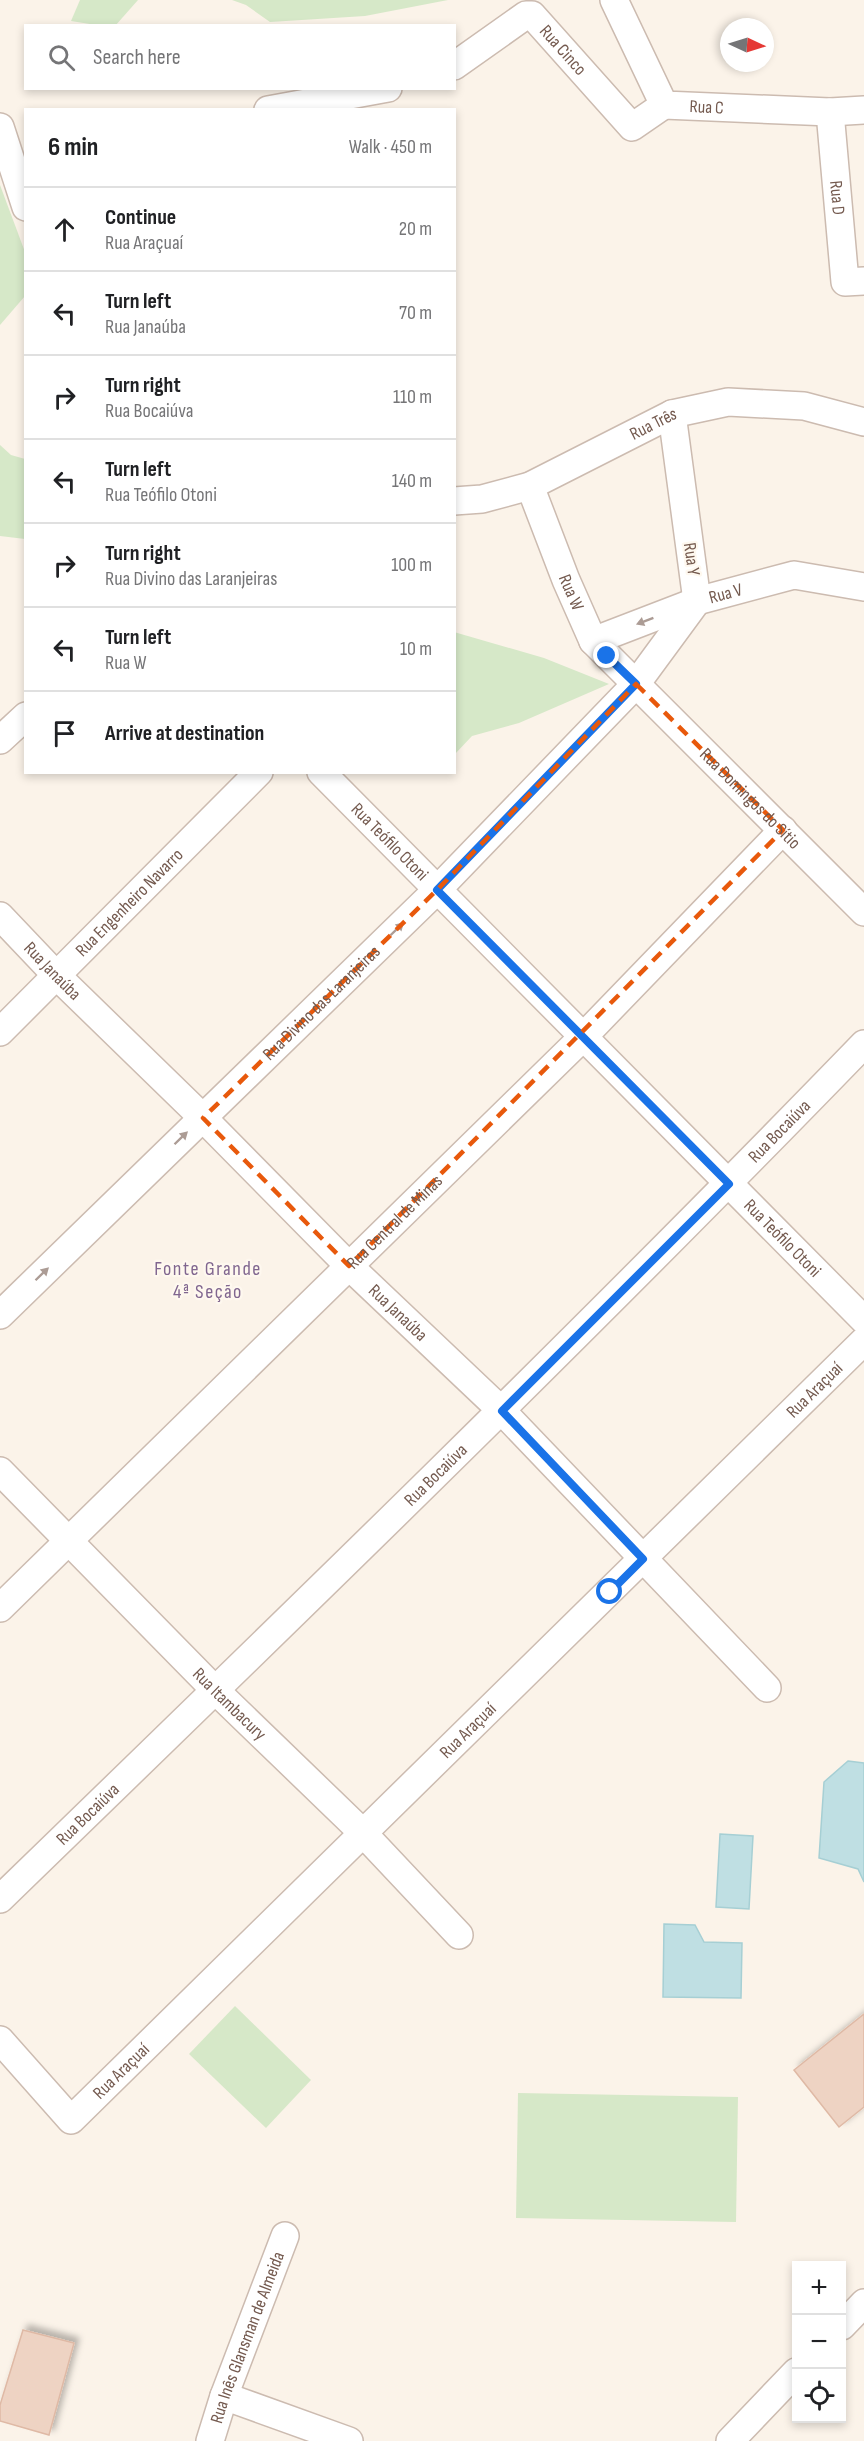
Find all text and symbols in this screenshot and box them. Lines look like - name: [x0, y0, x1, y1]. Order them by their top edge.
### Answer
- north arrow: [720, 18, 774, 72]
- street label: Rua Cinco: [535, 21, 591, 80]
- search box: [24, 24, 456, 90]
- icon: search: [45, 41, 78, 74]
- text: Search here: [93, 44, 180, 71]
- street label: Rua C: [689, 96, 724, 119]
- text: 6 min: [48, 132, 98, 163]
- text: Walk · 450 m: [349, 135, 432, 159]
- street label: Rua D: [825, 180, 849, 216]
- text: Continue: [105, 204, 176, 231]
- icon: ahead: [48, 213, 81, 246]
- text: 20 m: [399, 217, 432, 241]
- text: Rua Araçuaí: [105, 231, 183, 255]
- text: Turn left: [105, 288, 171, 315]
- icon: left: [48, 297, 81, 330]
- text: 70 m: [399, 301, 432, 325]
- text: Rua Janaúba: [105, 315, 186, 339]
- text: Turn right: [105, 372, 181, 399]
- icon: right: [48, 381, 81, 414]
- text: 110 m: [393, 385, 432, 409]
- text: Rua Bocaiúva: [105, 399, 193, 423]
- street label: Rua Três: [626, 403, 678, 445]
- text: Turn left: [105, 456, 171, 483]
- icon: left: [48, 465, 81, 498]
- text: 140 m: [392, 469, 432, 493]
- text: Rua Teófilo Otoni: [105, 483, 217, 507]
- text: Turn right: [105, 540, 181, 567]
- street label: Rua Y: [679, 541, 704, 577]
- icon: right: [48, 549, 81, 582]
- text: 100 m: [391, 553, 432, 577]
- text: Rua Divino das Laranjeiras: [105, 567, 277, 591]
- street label: Rua W: [554, 571, 588, 614]
- street label: Rua V: [707, 579, 745, 608]
- one-way arrow: [636, 617, 654, 626]
- text: Turn left: [105, 624, 171, 651]
- icon: left: [48, 633, 81, 666]
- text: 10 m: [400, 637, 432, 661]
- route end: [593, 642, 619, 668]
- text: Rua W: [105, 651, 147, 675]
- icon: arrive: [48, 717, 81, 750]
- text: Arrive at destination: [105, 720, 264, 747]
- street label: Rua Domingos do Sítio: [695, 744, 805, 854]
- street label: Rua Teófilo Otoni: [347, 799, 433, 885]
- street label: Rua Engenheiro Navarro: [71, 844, 188, 961]
- one-way arrow: [389, 923, 403, 937]
- street label: Rua Janaúba: [19, 938, 85, 1005]
- street label: Rua Divino das Laranjeiras: [258, 941, 385, 1065]
- street label: Rua Bocaiúva: [744, 1096, 815, 1167]
- one-way arrow: [174, 1131, 189, 1145]
- street label: Rua Central de Minas: [342, 1171, 447, 1274]
- street label: Rua Teófilo Otoni: [739, 1195, 825, 1282]
- district label: Fonte Grande 4ª Seção: [154, 1257, 262, 1304]
- one-way arrow: [34, 1268, 48, 1282]
- street label: Rua Janaúba: [364, 1280, 432, 1346]
- street label: Rua Araçuaí: [782, 1357, 848, 1422]
- street label: Rua Bocaiúva: [400, 1440, 472, 1510]
- route start: [596, 1578, 622, 1604]
- street label: Rua Itambacury: [188, 1664, 270, 1745]
- street label: Rua Araçuaí: [435, 1698, 501, 1763]
- street label: Rua Bocaiúva: [52, 1779, 124, 1850]
- street label: Rua Araçuaí: [89, 2039, 154, 2103]
- street label: Rua Inês Glansman de Almeida: [206, 2249, 289, 2426]
- map controls: [792, 2261, 846, 2423]
- button: +: [792, 2261, 846, 2315]
- button: −: [792, 2315, 846, 2369]
- button: locate: [792, 2369, 846, 2423]

